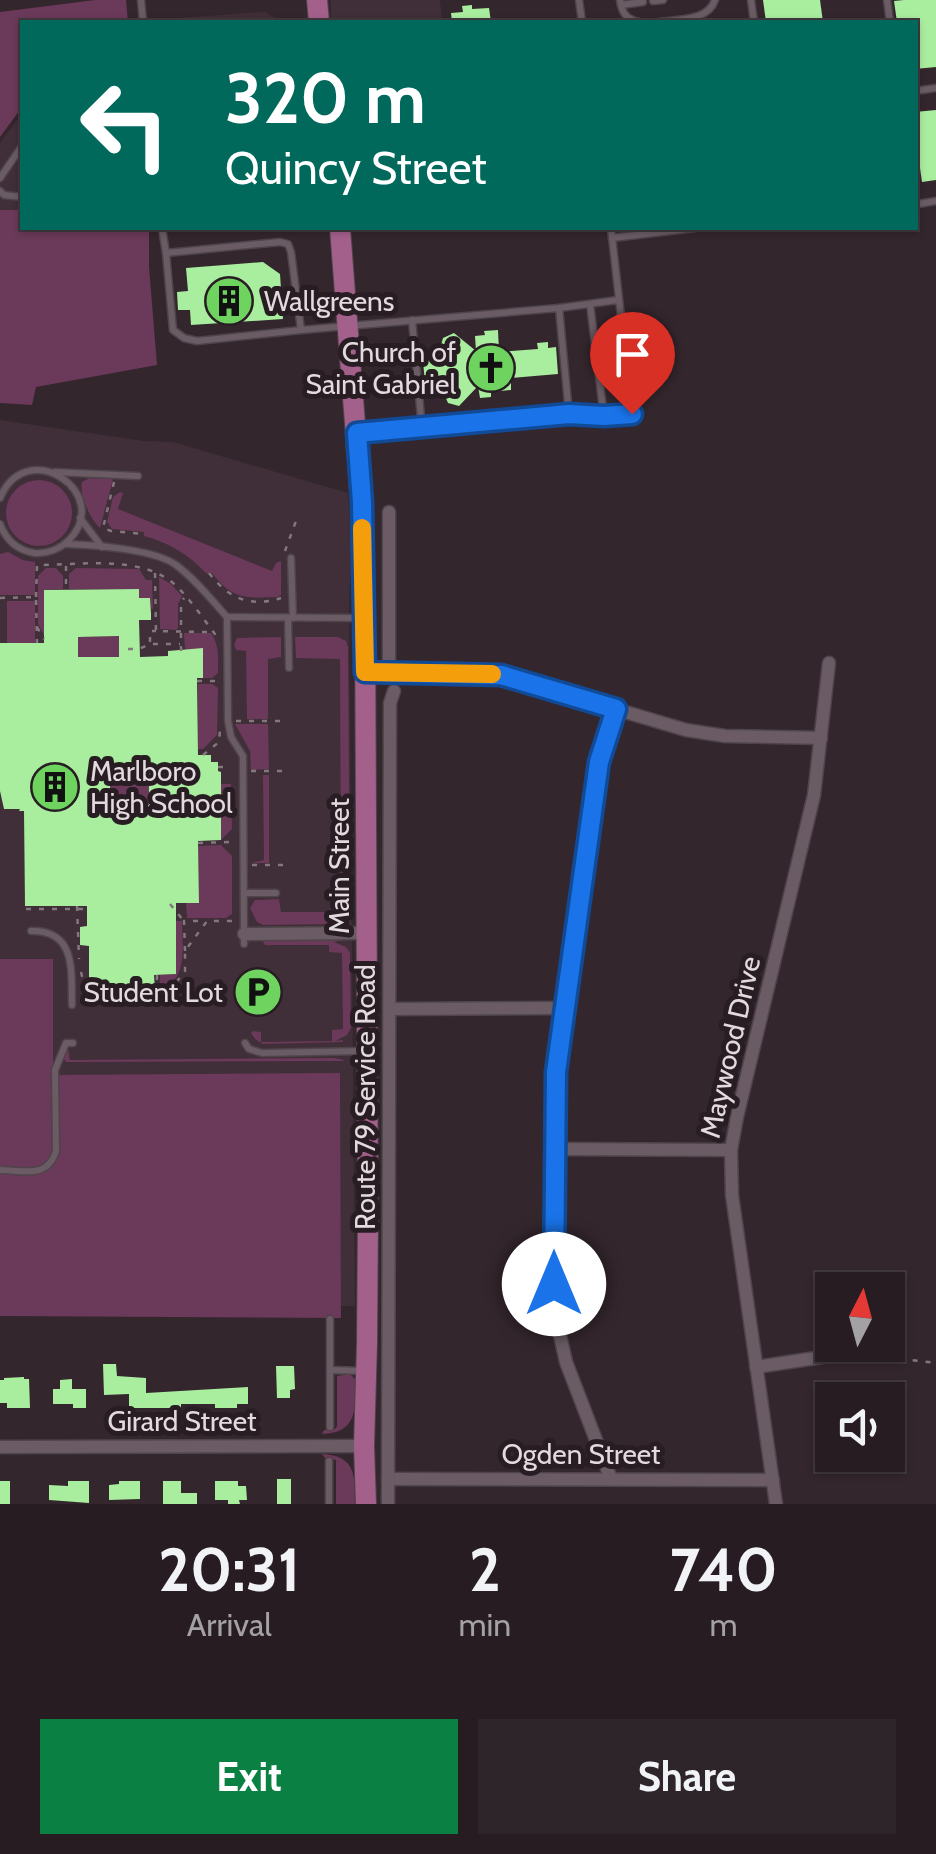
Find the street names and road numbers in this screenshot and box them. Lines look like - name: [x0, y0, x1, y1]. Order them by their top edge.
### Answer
- street label: Main Street: [322, 798, 356, 934]
- street label: Maywood Drive: [693, 953, 767, 1141]
- street label: Route 79 Service Road: [348, 964, 382, 1230]
- street label: Girard Street: [108, 1404, 256, 1438]
- street label: Ogden Street: [501, 1437, 661, 1471]

